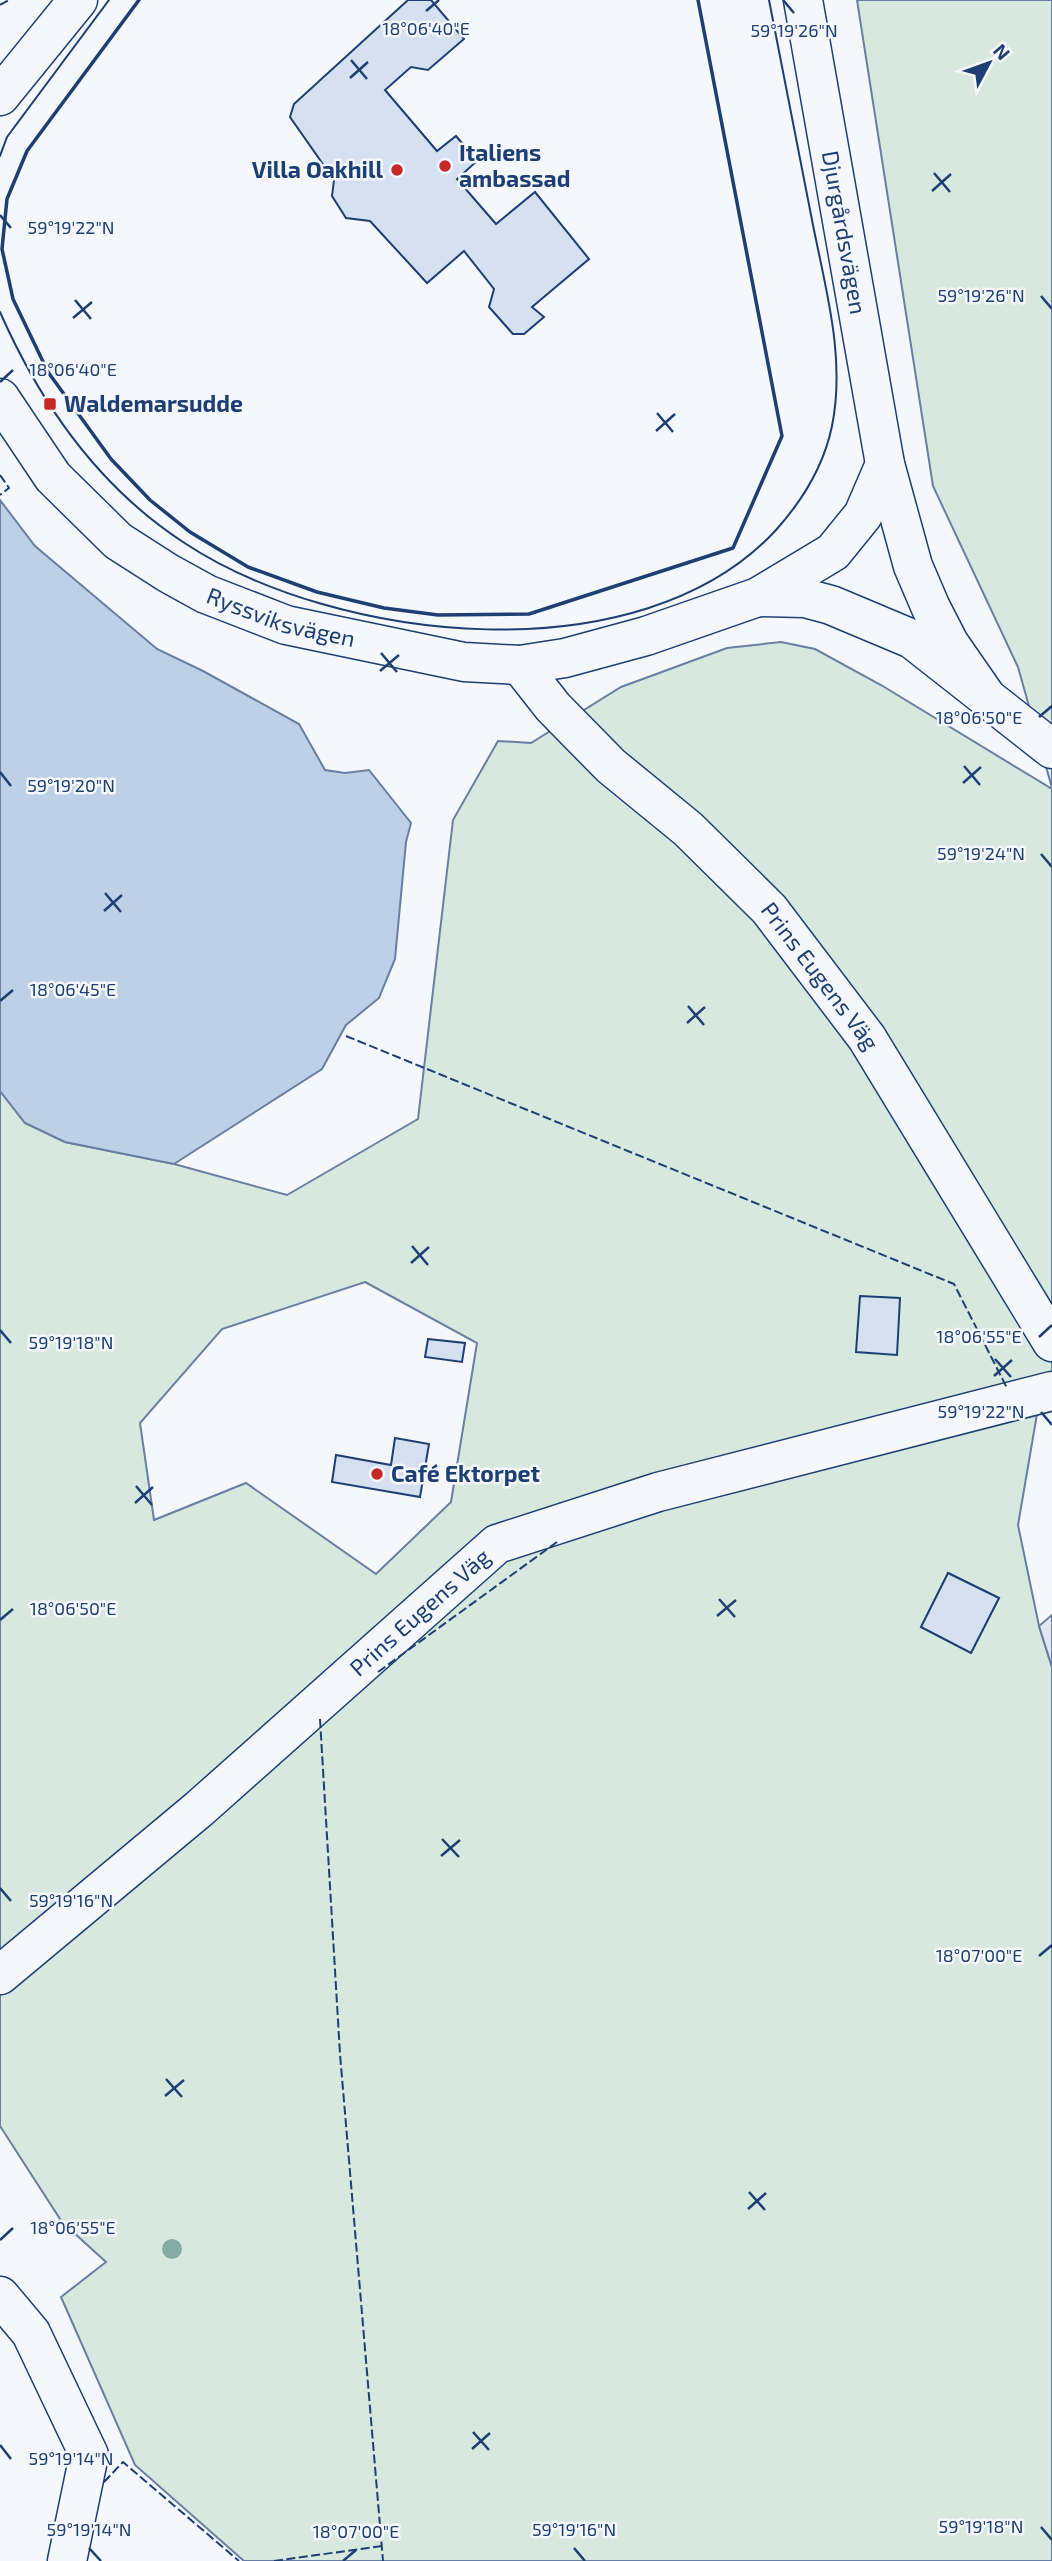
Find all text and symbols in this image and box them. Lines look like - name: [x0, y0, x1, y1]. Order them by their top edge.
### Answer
- text: 18°06'40"E: [382, 17, 470, 39]
- text: 59°19'26"N: [750, 19, 838, 41]
- north arrow: [954, 28, 1024, 98]
- text: N: [989, 39, 1015, 64]
- place label: Italiens ambassad: [459, 138, 570, 192]
- street label: Djurgårdsvägen: [817, 148, 873, 316]
- place label: Villa Oakhill: [252, 155, 383, 183]
- marker: Italiens ambassad: [437, 158, 453, 174]
- marker: Villa Oakhill: [389, 162, 405, 178]
- text: 59°19'22"N: [28, 216, 114, 238]
- text: 59°19'26"N: [937, 284, 1025, 306]
- text: 18°06'40"E: [29, 358, 117, 380]
- place label: Waldemarsudde: [64, 389, 243, 417]
- marker: Waldemarsudde: [42, 396, 58, 412]
- street label: Ryssviksvägen: [203, 581, 358, 652]
- text: 18°06'50"E: [936, 706, 1022, 728]
- text: 59°19'20"N: [27, 774, 115, 796]
- text: 59°19'24"N: [937, 842, 1025, 864]
- street label: Prins Eugens Väg: [756, 896, 886, 1055]
- text: 18°06'45"E: [30, 978, 116, 1000]
- text: 18°06'55"E: [936, 1325, 1022, 1347]
- text: 59°19'18"N: [29, 1331, 113, 1353]
- text: 59°19'22"N: [938, 1400, 1024, 1422]
- place label: Café Ektorpet: [391, 1459, 540, 1487]
- marker: Café Ektorpet: [369, 1466, 385, 1482]
- street label: Prins Eugens Väg: [343, 1542, 495, 1681]
- text: 18°06'50"E: [30, 1597, 116, 1619]
- text: 59°19'16"N: [29, 1889, 113, 1911]
- text: 18°07'00"E: [936, 1944, 1022, 1966]
- text: 18°06'55"E: [30, 2216, 116, 2238]
- text: 59°19'14"N: [29, 2447, 113, 2469]
- text: 59°19'18"N: [939, 2515, 1023, 2537]
- text: 59°19'14"N: [47, 2518, 131, 2540]
- text: 59°19'16"N: [532, 2518, 616, 2540]
- text: 18°07'00"E: [313, 2520, 399, 2542]

